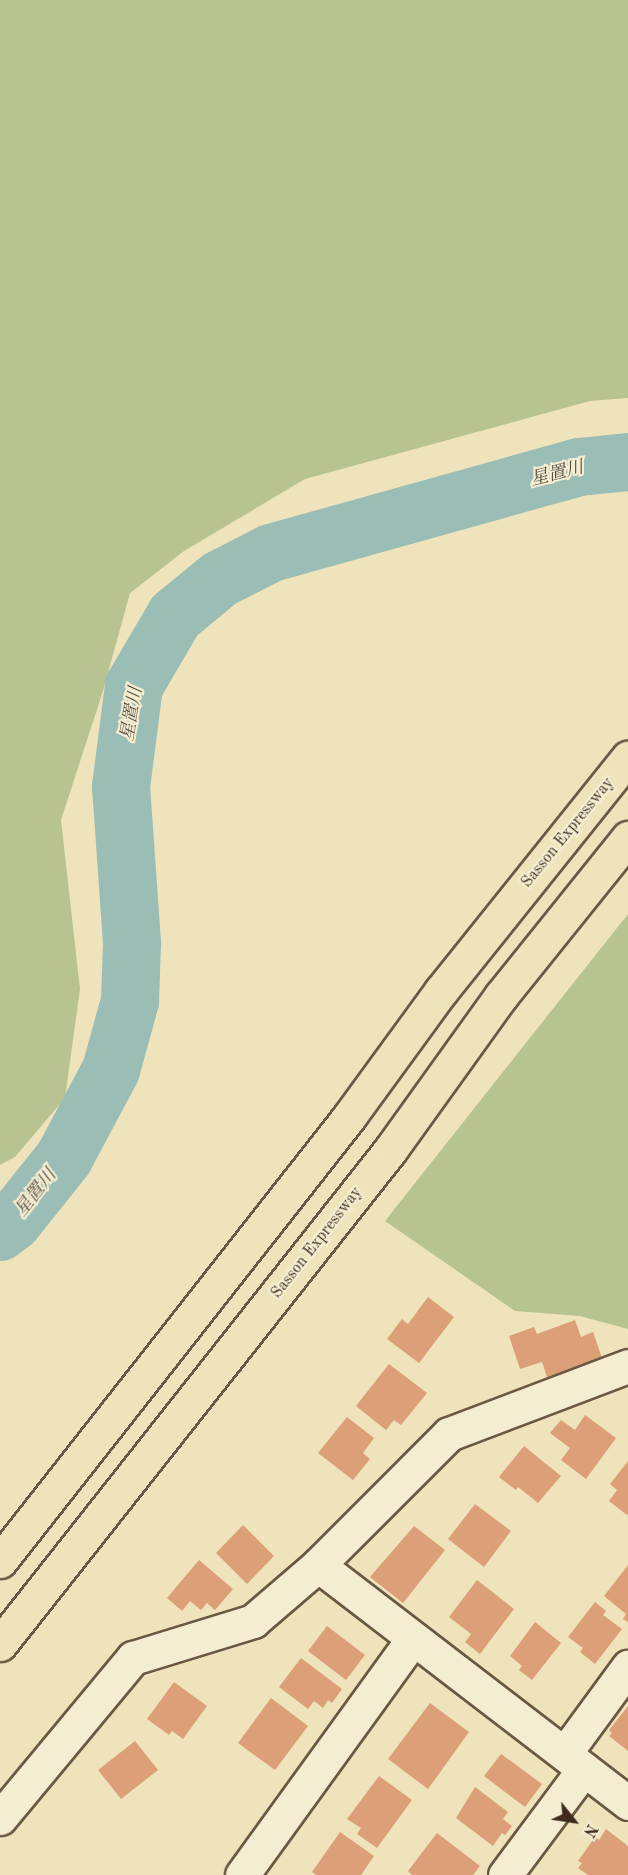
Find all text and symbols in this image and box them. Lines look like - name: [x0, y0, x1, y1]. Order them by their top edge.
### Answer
- water label: 星置川: [528, 457, 586, 491]
- water label: 星置川: [117, 686, 147, 742]
- street label: Sasson Expressway: [518, 774, 618, 892]
- water label: 星置川: [11, 1165, 61, 1221]
- street label: Sasson Expressway: [267, 1183, 367, 1303]
- north arrow: [544, 1791, 604, 1851]
- text: N: [580, 1821, 600, 1839]

